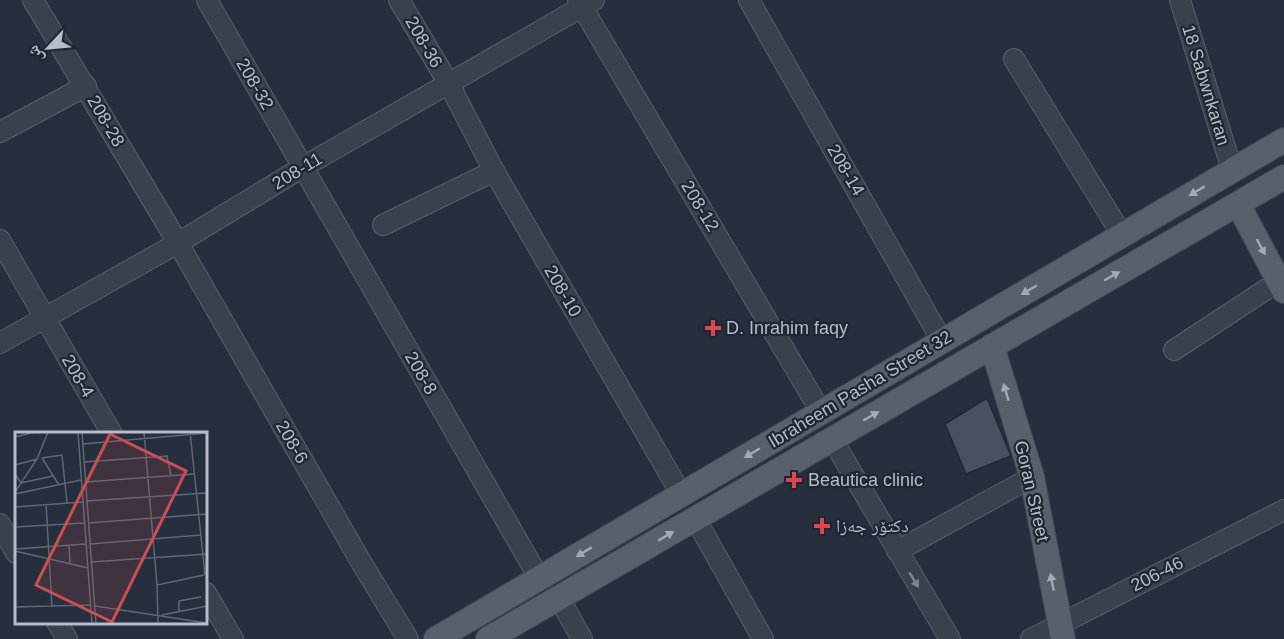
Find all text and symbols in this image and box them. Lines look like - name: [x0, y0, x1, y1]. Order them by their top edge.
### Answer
- street label: 208-36: [401, 13, 447, 71]
- north arrow: [18, 18, 78, 78]
- street label: 18 Sabwnkaran: [1178, 22, 1234, 148]
- text: ش: [24, 43, 47, 66]
- street label: 208-32: [232, 55, 278, 113]
- street label: 208-28: [83, 92, 129, 150]
- street label: 208-14: [823, 141, 869, 199]
- street label: 208-11: [268, 148, 326, 194]
- street label: 208-12: [677, 177, 723, 235]
- one-way arrow: [1188, 186, 1205, 196]
- one-way arrow: [1256, 239, 1266, 256]
- street label: 208-10: [540, 262, 586, 320]
- one-way arrow: [1104, 271, 1120, 282]
- one-way arrow: [1020, 285, 1037, 295]
- place label: D. Inrahim faqy: [726, 318, 848, 338]
- marker: D. Inrahim faqy: [704, 319, 722, 337]
- street label: Ibraheem Pasha Street 32: [765, 326, 955, 452]
- street label: 208-8: [401, 348, 441, 398]
- street label: 208-4: [58, 351, 98, 401]
- one-way arrow: [1001, 383, 1010, 401]
- one-way arrow: [863, 411, 879, 422]
- street label: 208-6: [272, 417, 312, 467]
- inset map: [15, 432, 207, 624]
- street label: Goran Street: [1011, 439, 1053, 543]
- one-way arrow: [744, 447, 760, 458]
- place label: Beautica clinic: [808, 470, 923, 490]
- marker: Beautica clinic: [785, 471, 803, 489]
- place label: دکتۆر جەزا: [836, 516, 909, 536]
- marker: دکتۆر جەزا: [813, 517, 831, 535]
- one-way arrow: [658, 530, 674, 541]
- one-way arrow: [576, 546, 592, 557]
- street label: 206-46: [1127, 552, 1187, 596]
- one-way arrow: [909, 572, 920, 588]
- one-way arrow: [1047, 572, 1056, 591]

